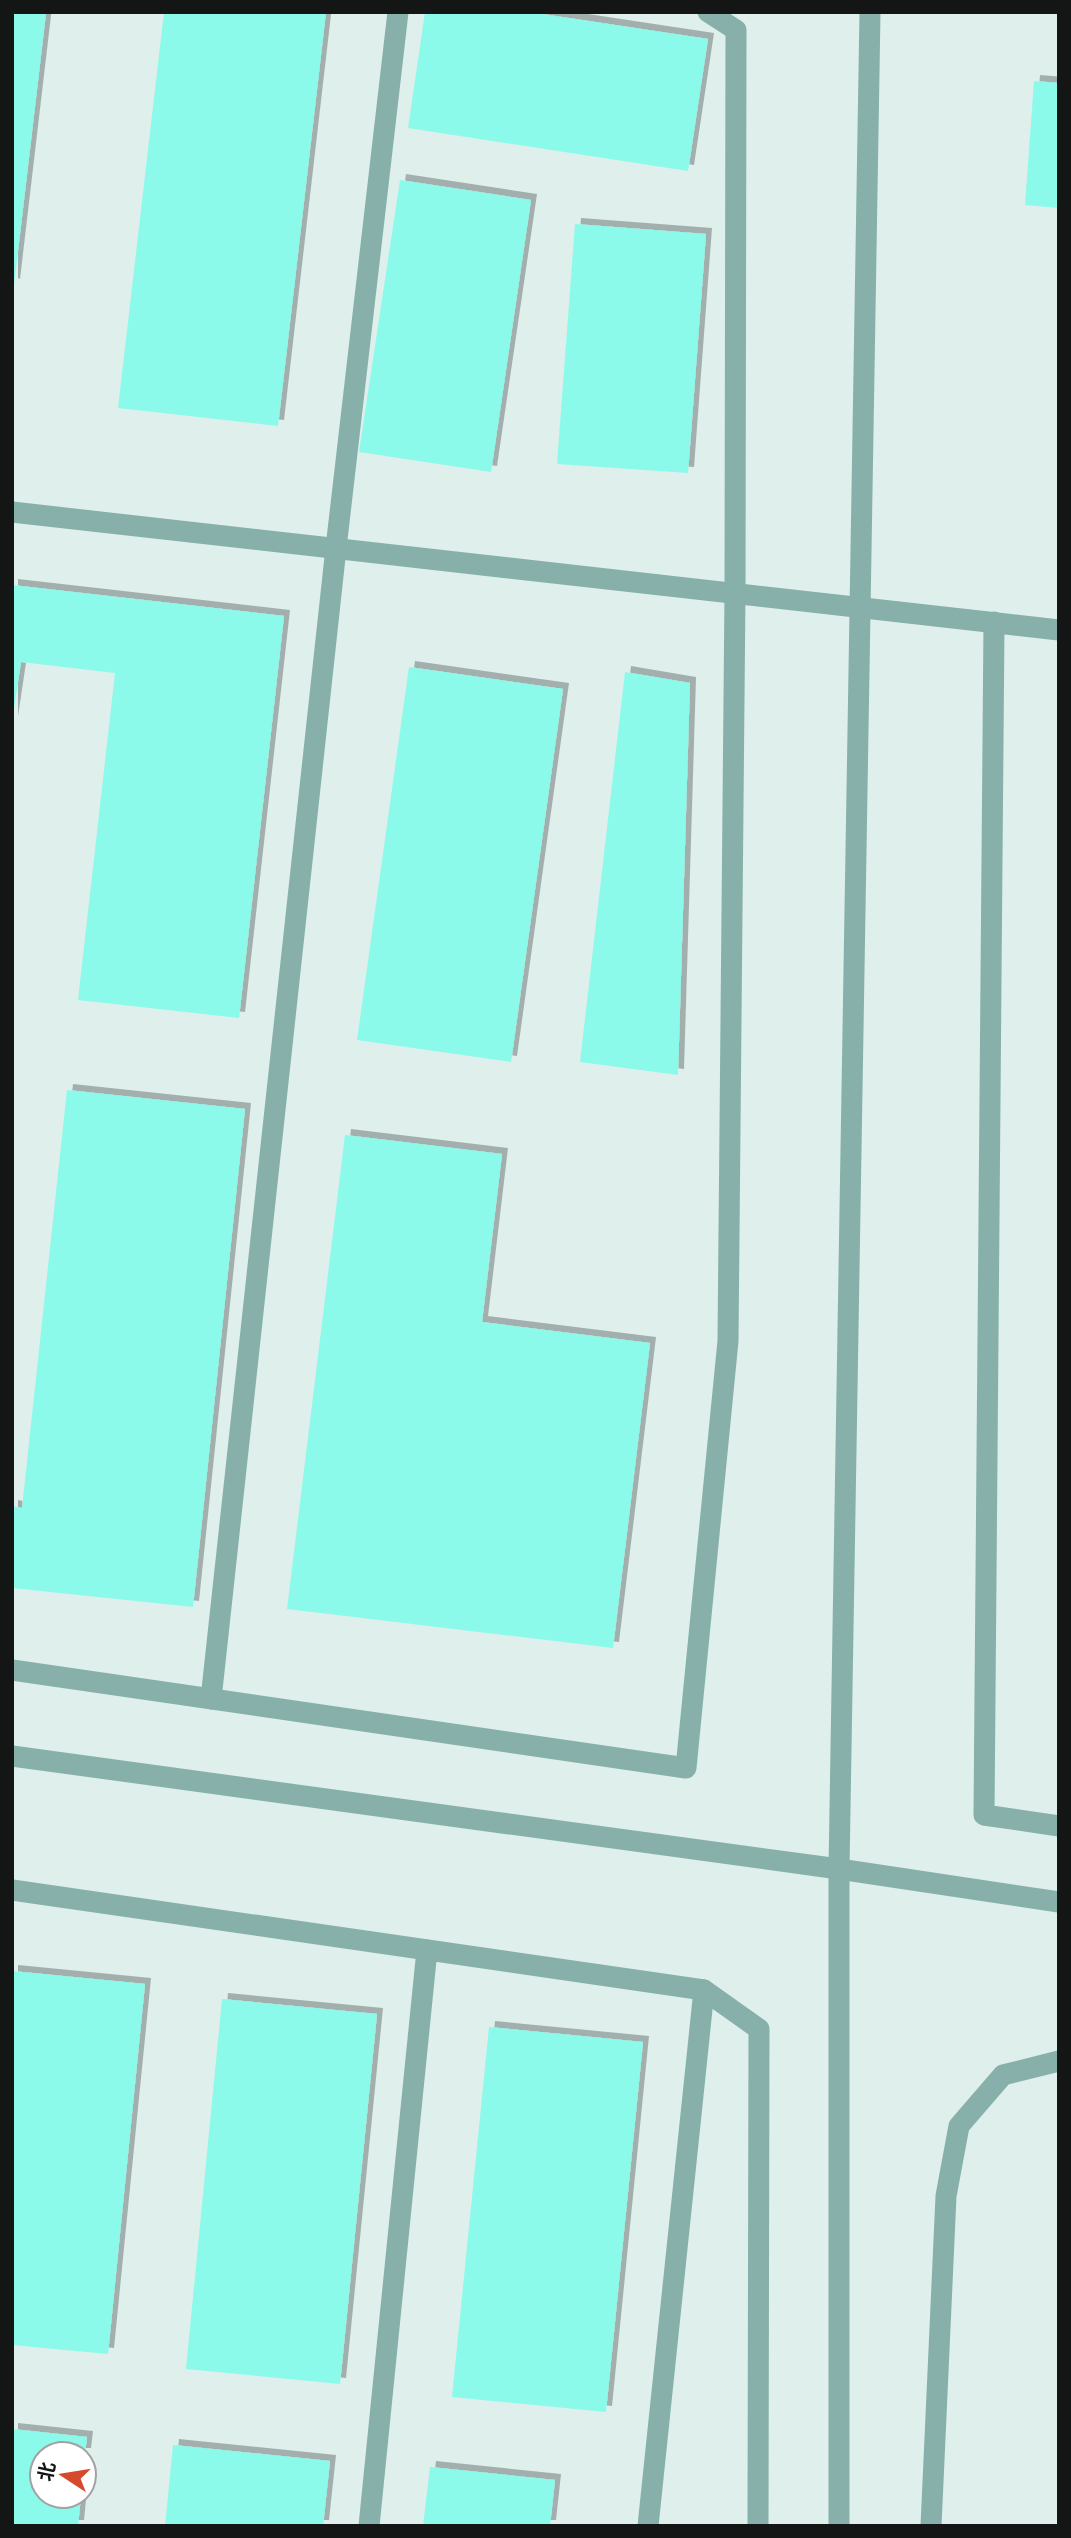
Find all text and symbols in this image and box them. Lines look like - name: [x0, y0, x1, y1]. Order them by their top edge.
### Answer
- north arrow: [28, 2440, 98, 2510]
- text: 北: [35, 2460, 59, 2483]

